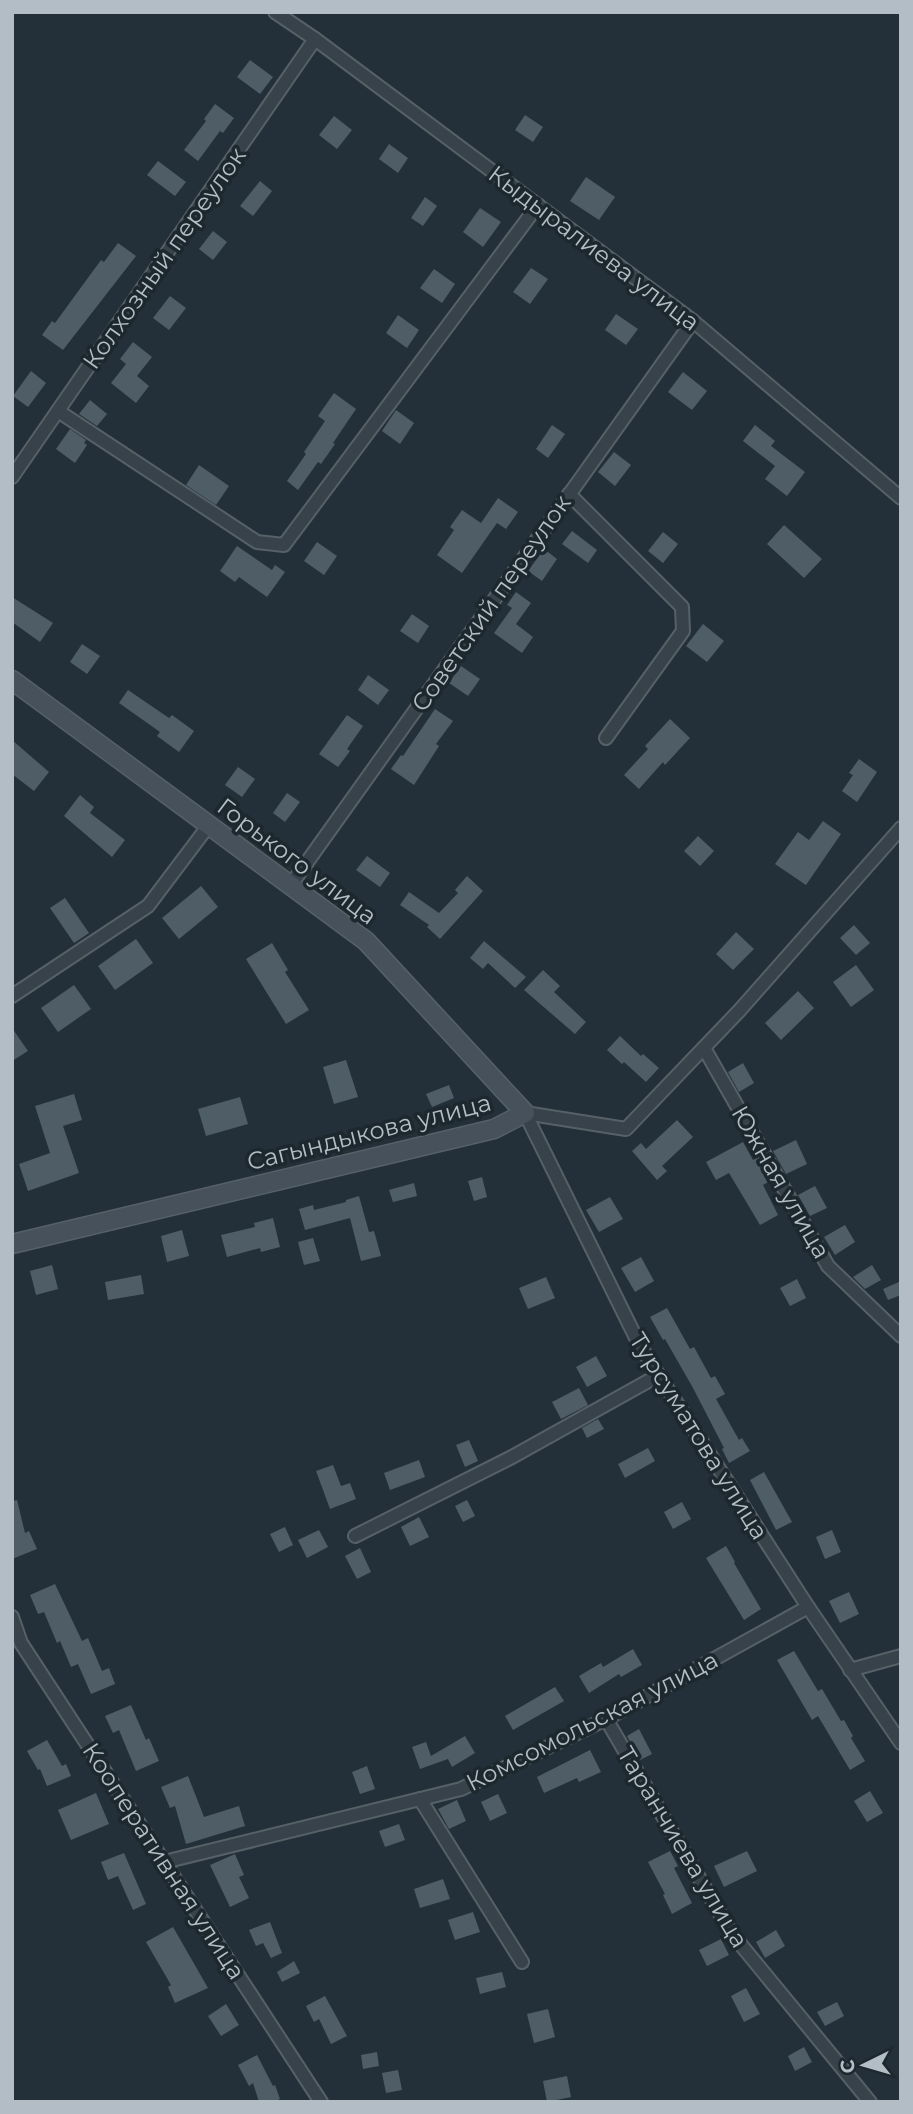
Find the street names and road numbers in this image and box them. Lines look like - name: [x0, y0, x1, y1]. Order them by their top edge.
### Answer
- street label: Колхозный переулок: [76, 142, 252, 374]
- street label: Кыдыралиева улица: [483, 159, 705, 337]
- street label: Советский переулок: [405, 489, 577, 717]
- street label: Горького улица: [212, 792, 382, 930]
- street label: Сагындыкова улица: [244, 1088, 494, 1176]
- street label: Южная улица: [726, 1100, 836, 1264]
- street label: Турсуматова улица: [623, 1327, 775, 1545]
- street label: Комсомольская улица: [461, 1645, 723, 1797]
- street label: Кооперативная улица: [77, 1737, 251, 1985]
- street label: Таранчиева улица: [611, 1741, 755, 1953]

